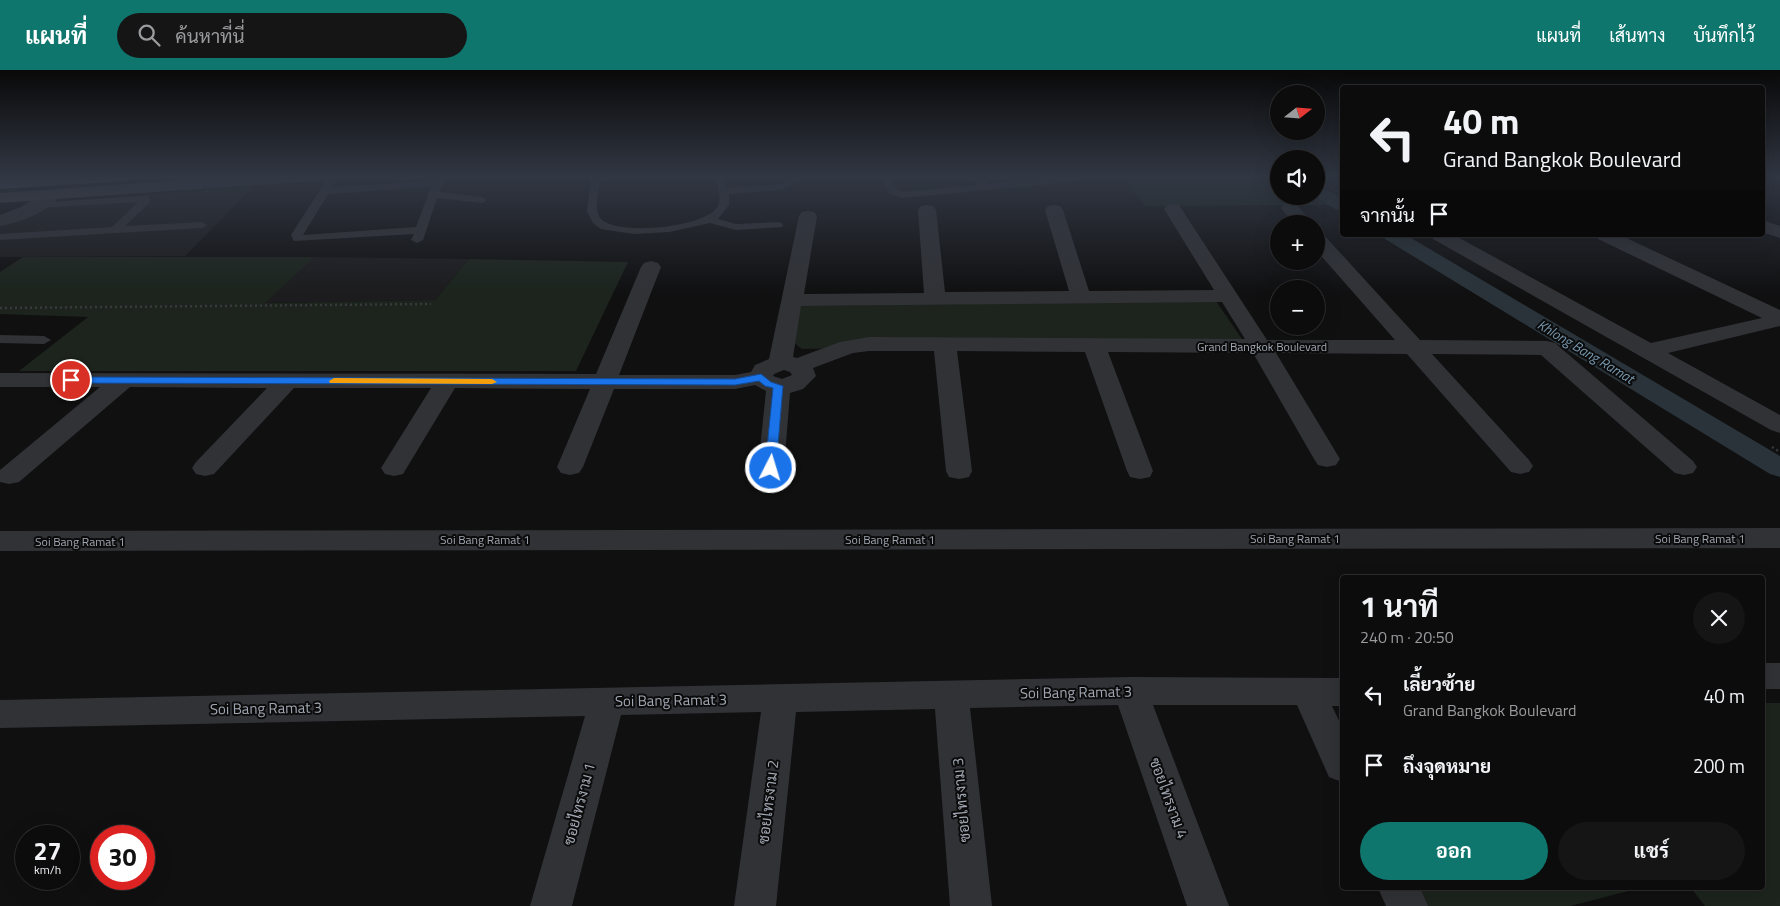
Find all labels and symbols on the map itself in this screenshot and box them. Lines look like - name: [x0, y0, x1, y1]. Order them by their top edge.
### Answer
- north arrow: [1270, 85, 1325, 140]
- water label: Khlong Bang Ramat: [1534, 314, 1640, 389]
- street label: Grand Bangkok Boulevard: [1197, 337, 1327, 356]
- pin: [50, 359, 92, 401]
- position arrow: [744, 441, 796, 493]
- street label: Soi Bang Ramat 1: [1250, 529, 1340, 548]
- street label: Soi Bang Ramat 1: [1655, 529, 1745, 548]
- street label: Soi Bang Ramat 1: [440, 530, 530, 549]
- street label: Soi Bang Ramat 1: [845, 530, 935, 549]
- street label: Soi Bang Ramat 1: [35, 532, 125, 551]
- street label: Soi Bang Ramat 3: [1020, 680, 1132, 704]
- street label: Soi Bang Ramat 3: [615, 688, 727, 712]
- street label: Soi Bang Ramat 3: [210, 696, 322, 720]
- street label: ซอยไทรงาม 4: [1144, 754, 1194, 842]
- street label: ซอยไทรงาม 3: [946, 757, 976, 843]
- street label: ซอยไทรงาม 2: [751, 759, 785, 845]
- street label: ซอยไทรงาม 1: [557, 760, 601, 848]
- speed limit sign: 30: [90, 825, 155, 890]

